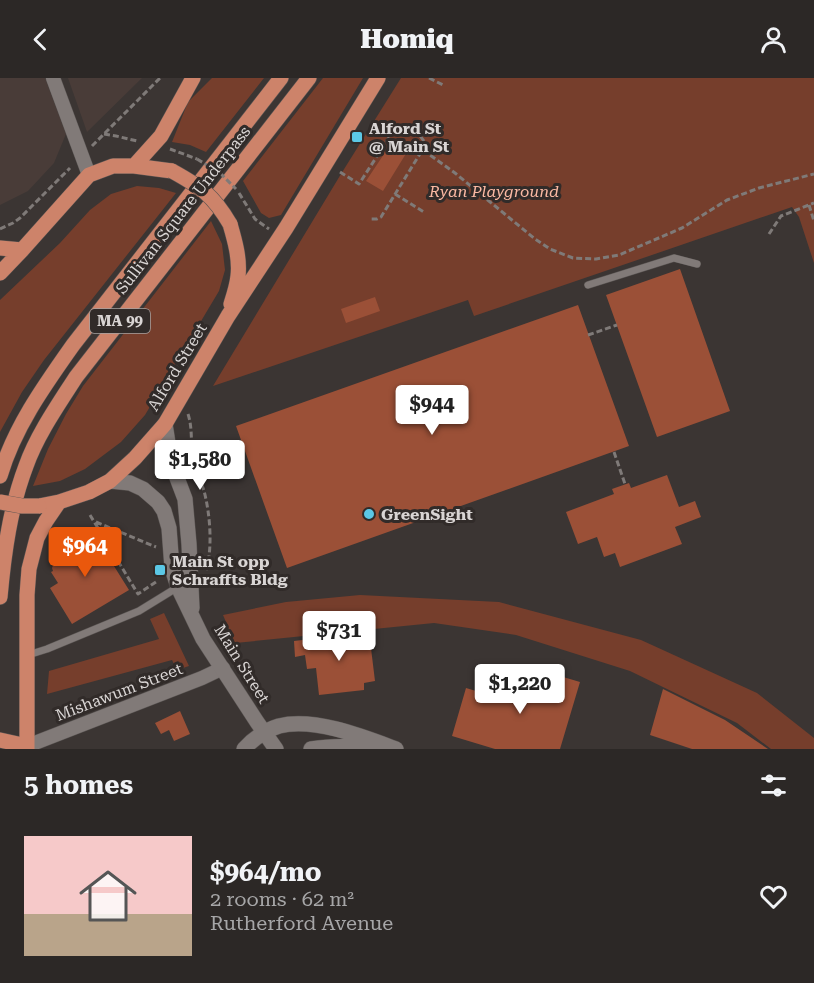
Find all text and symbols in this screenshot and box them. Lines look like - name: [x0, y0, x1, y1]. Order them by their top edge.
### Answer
- icon: back: [24, 23, 57, 56]
- text: Homiq: [360, 23, 454, 55]
- icon: person: [757, 23, 790, 56]
- place label: Alford St @ Main St: [369, 119, 450, 156]
- street label: Sullivan Square Underpass: [112, 122, 255, 298]
- marker: Alford St @ Main St: [350, 130, 364, 144]
- park label: Ryan Playground: [428, 182, 559, 201]
- road number: MA 99: [90, 309, 150, 333]
- street label: Alford Street: [143, 320, 211, 414]
- pin: $944: [396, 385, 468, 436]
- text: $944: [410, 392, 454, 416]
- pin: $1,580: [151, 440, 249, 491]
- text: $1,580: [169, 447, 231, 471]
- place label: GreenSight: [381, 505, 473, 524]
- marker: GreenSight: [362, 507, 376, 521]
- pin: $964: [49, 527, 121, 578]
- text: $964: [63, 534, 107, 558]
- place label: Main St opp Schraffts Bldg: [172, 552, 288, 589]
- marker: Main St opp Schraffts Bldg: [153, 563, 167, 577]
- pin: $731: [303, 611, 375, 662]
- text: $731: [317, 618, 361, 642]
- street label: Main Street: [210, 621, 274, 707]
- street label: Mishawum Street: [53, 659, 185, 725]
- pin: $1,220: [471, 664, 569, 715]
- text: $1,220: [489, 671, 551, 695]
- icon: filters: [757, 769, 790, 802]
- text: 5 homes: [24, 770, 133, 800]
- text: $964/mo: [210, 857, 322, 887]
- icon: home: [72, 860, 144, 932]
- icon: heart: [757, 880, 790, 913]
- text: 2 rooms · 62 m²: [210, 887, 354, 911]
- text: Rutherford Avenue: [210, 911, 393, 935]

